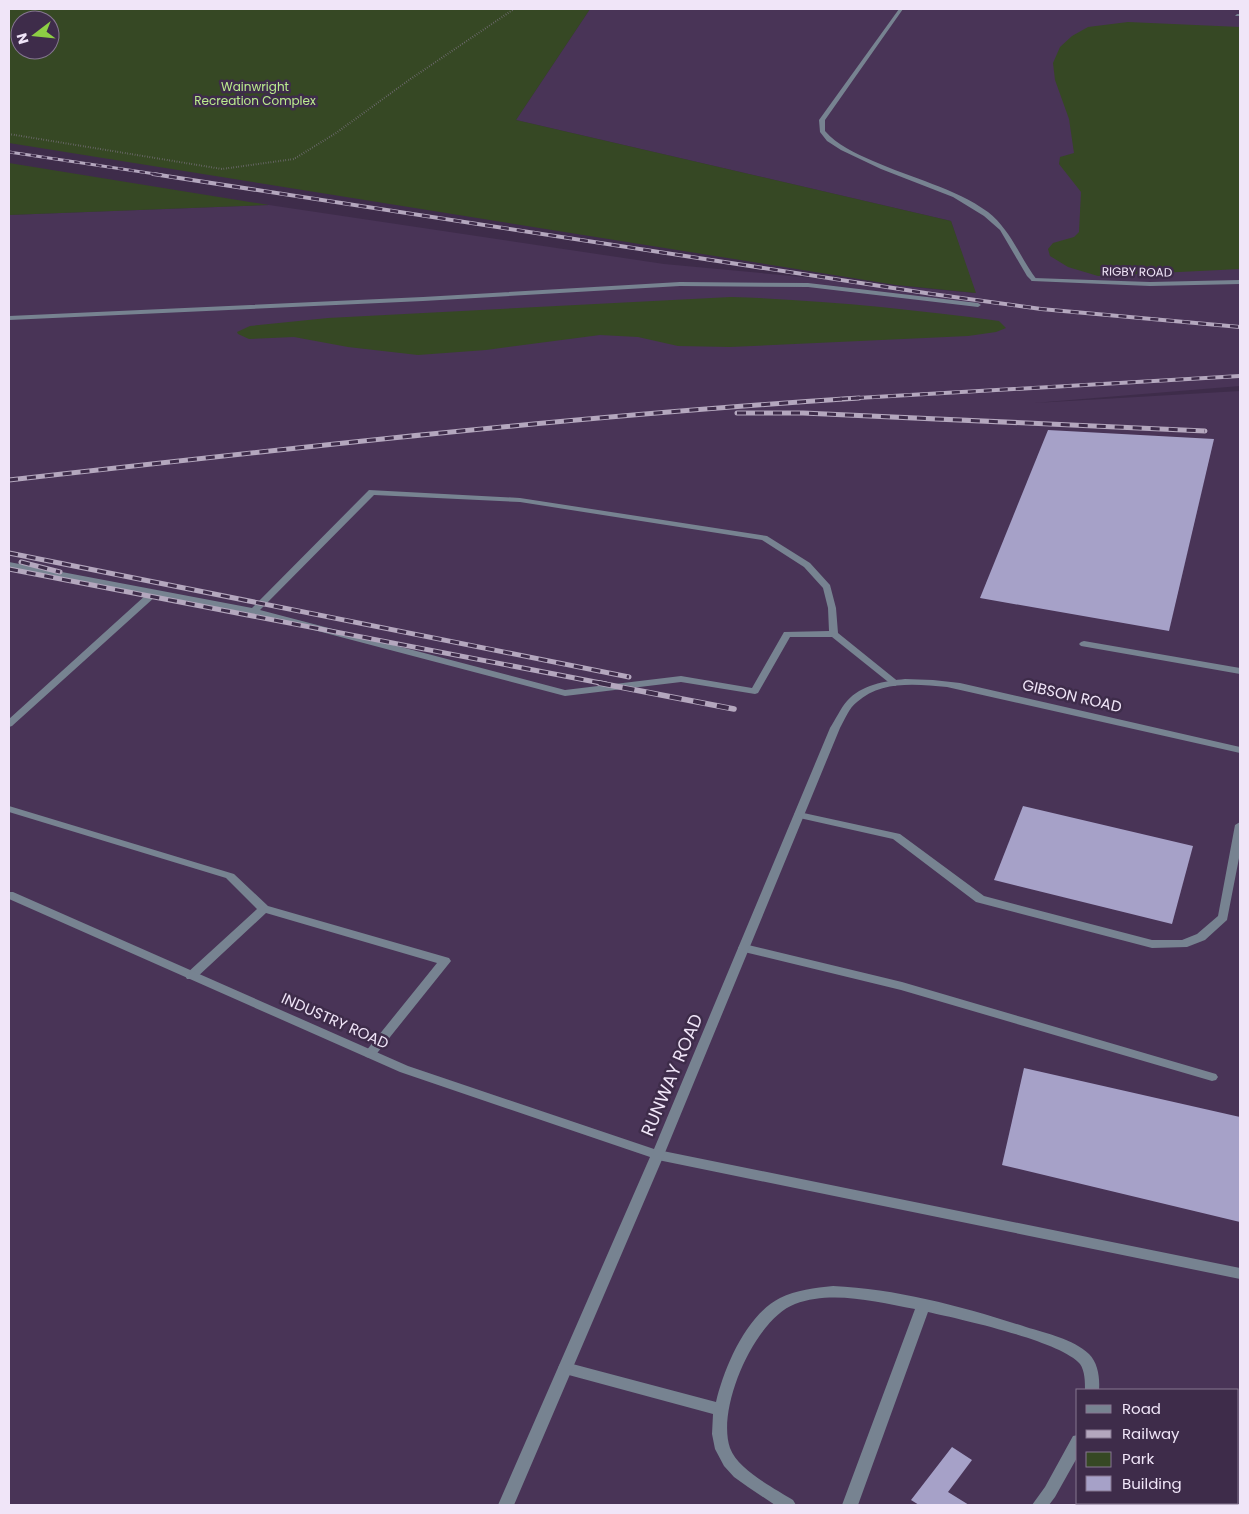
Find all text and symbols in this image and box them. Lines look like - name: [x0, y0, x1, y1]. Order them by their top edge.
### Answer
- north arrow: [10, 10, 60, 60]
- text: N: [11, 31, 34, 46]
- park label: Wainwright Recreation Complex: [194, 78, 316, 109]
- street label: RIGBY ROAD: [1102, 262, 1172, 281]
- street label: GIBSON ROAD: [1020, 674, 1124, 717]
- street label: INDUSTRY ROAD: [278, 987, 392, 1054]
- street label: RUNWAY ROAD: [634, 1010, 709, 1140]
- legend: [1076, 1389, 1239, 1504]
- text: Road: [1122, 1398, 1161, 1419]
- text: Railway: [1122, 1423, 1180, 1444]
- text: Park: [1122, 1448, 1154, 1469]
- text: Building: [1122, 1473, 1182, 1494]

